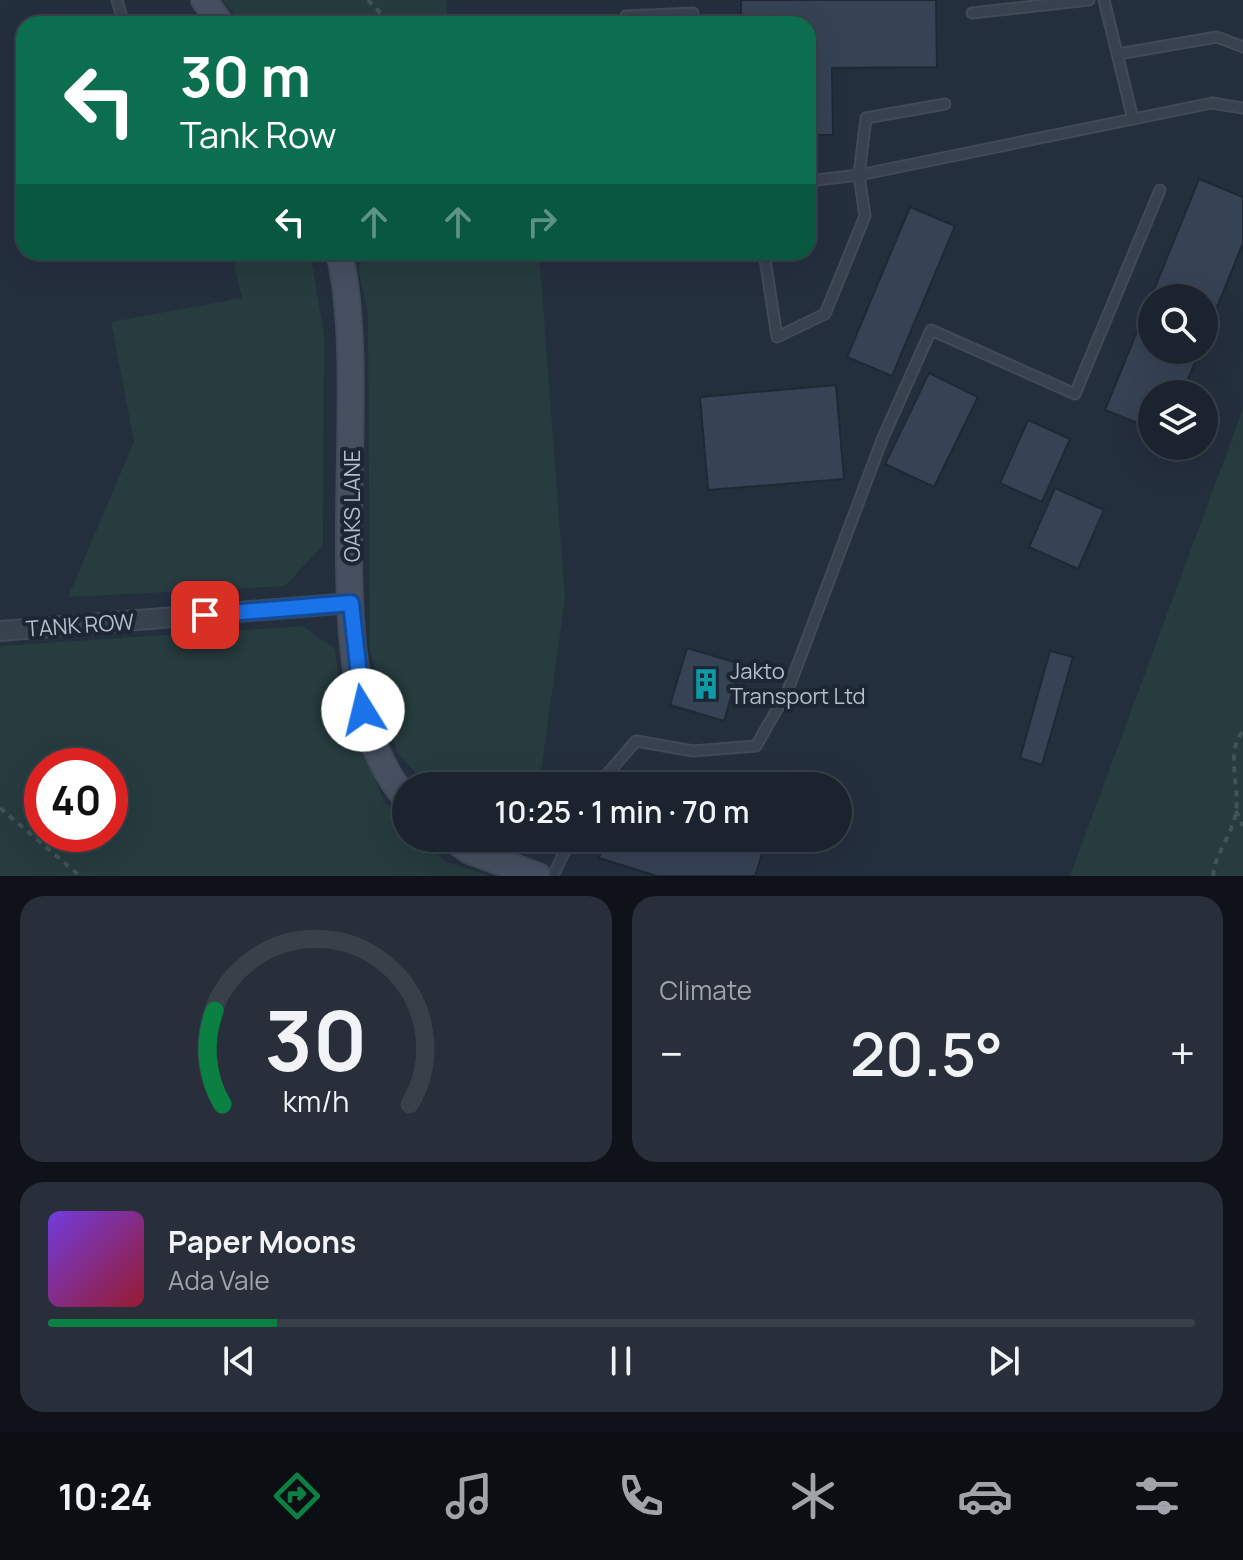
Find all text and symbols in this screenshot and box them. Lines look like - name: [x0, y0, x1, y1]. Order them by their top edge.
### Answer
- text: 30 m: [180, 37, 311, 114]
- icon: left: [48, 48, 152, 152]
- text: Tank Row: [180, 110, 336, 159]
- icon: left: [268, 200, 312, 244]
- icon: ahead: [352, 200, 396, 244]
- icon: ahead: [436, 200, 480, 244]
- icon: right: [520, 200, 564, 244]
- map controls: [1138, 284, 1218, 460]
- button: search: [1138, 284, 1218, 364]
- button: layers: [1138, 380, 1218, 460]
- street label: OAKS LANE: [337, 450, 367, 562]
- pin: [171, 581, 239, 649]
- icon: arrive: [183, 593, 227, 637]
- street label: TANK ROW: [25, 606, 136, 644]
- place label: Jakto Transport Ltd: [730, 656, 866, 711]
- building icon: Jakto Transport Ltd: [689, 667, 723, 701]
- position arrow: [321, 668, 405, 752]
- speed limit sign: 40: [24, 748, 128, 852]
- text: 10:25 · 1 min · 70 m: [494, 791, 750, 832]
- text: Climate: [660, 972, 752, 1008]
- text: 30: [264, 982, 367, 1096]
- text: 20.5°: [850, 1012, 1003, 1094]
- text: −: [660, 1023, 683, 1083]
- text: +: [1170, 1023, 1195, 1083]
- text: km/h: [283, 1082, 349, 1121]
- text: Paper Moons: [168, 1221, 356, 1262]
- text: Ada Vale: [168, 1262, 270, 1298]
- icon: previous: [217, 1339, 261, 1383]
- icon: pause: [599, 1339, 643, 1383]
- icon: next: [982, 1339, 1026, 1383]
- icon: directions: [269, 1468, 325, 1524]
- icon: music: [441, 1468, 497, 1524]
- icon: phone: [613, 1468, 669, 1524]
- icon: climate: [785, 1468, 841, 1524]
- icon: car: [957, 1468, 1013, 1524]
- icon: filters: [1129, 1468, 1185, 1524]
- text: 10:24: [58, 1472, 152, 1521]

